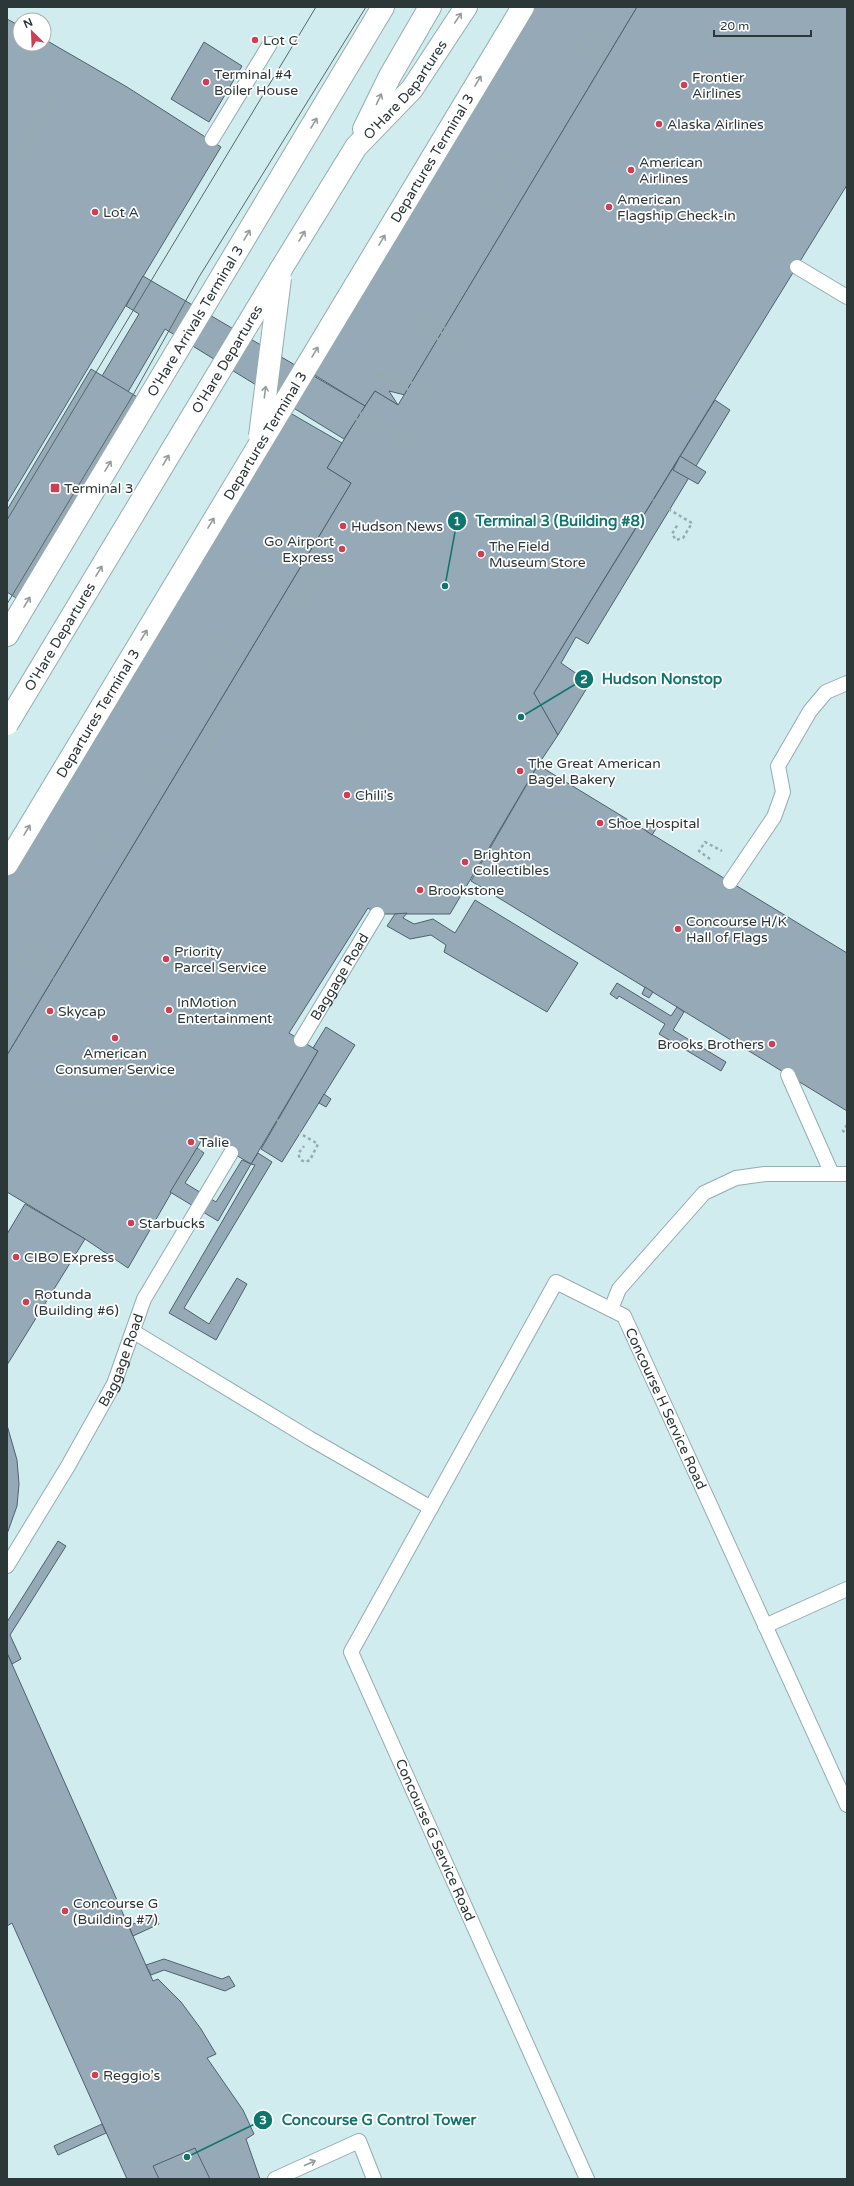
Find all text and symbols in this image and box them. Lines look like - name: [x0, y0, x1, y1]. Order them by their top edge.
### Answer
- north arrow: [12, 12, 52, 52]
- scale bar: [714, 12, 811, 38]
- one-way arrow: [454, 13, 463, 24]
- text: N: [21, 16, 35, 31]
- text: 20 m: [720, 19, 749, 33]
- place label: Lot C: [263, 32, 299, 49]
- marker: Lot C: [250, 35, 260, 45]
- street label: O'Hare Departures: [360, 36, 451, 143]
- place label: Terminal #4 Boiler House: [214, 66, 298, 99]
- place label: Frontier Airlines: [692, 69, 745, 102]
- one-way arrow: [474, 76, 482, 87]
- marker: Terminal #4 Boiler House: [201, 77, 211, 87]
- marker: Frontier Airlines: [679, 80, 689, 90]
- street label: Departures Terminal 3: [387, 91, 477, 226]
- one-way arrow: [376, 93, 383, 105]
- place label: Alaska Airlines: [667, 116, 764, 133]
- one-way arrow: [310, 117, 318, 129]
- marker: Alaska Airlines: [654, 119, 664, 129]
- place label: American Airlines: [639, 154, 703, 187]
- marker: American Airlines: [626, 165, 636, 175]
- place label: American Flagship Check-in: [617, 191, 736, 224]
- marker: American Flagship Check-in: [604, 202, 614, 212]
- place label: Lot A: [103, 204, 139, 221]
- marker: Lot A: [90, 207, 100, 217]
- one-way arrow: [243, 229, 251, 241]
- one-way arrow: [298, 230, 306, 242]
- one-way arrow: [378, 234, 386, 246]
- street label: O'Hare Arrivals Terminal 3: [143, 242, 247, 400]
- street label: O'Hare Departures: [188, 301, 266, 416]
- one-way arrow: [311, 346, 319, 358]
- street label: Departures Terminal 3: [220, 368, 310, 503]
- one-way arrow: [261, 386, 269, 399]
- one-way arrow: [163, 454, 171, 466]
- one-way arrow: [105, 460, 113, 472]
- place label: Terminal 3: [64, 480, 134, 497]
- marker: Terminal 3: [49, 482, 61, 494]
- callout: Terminal 3 (Building #8): [447, 507, 653, 534]
- text: Terminal 3 (Building #8): [474, 512, 645, 531]
- text: 1: [453, 514, 461, 528]
- one-way arrow: [208, 517, 216, 529]
- place label: Hudson News: [351, 518, 443, 535]
- marker: Hudson News: [338, 521, 348, 531]
- place label: Go Airport Express: [264, 533, 335, 566]
- place label: The Field Museum Store: [489, 538, 586, 571]
- marker: Go Airport Express: [337, 544, 347, 554]
- marker: The Field Museum Store: [476, 549, 486, 559]
- one-way arrow: [96, 565, 104, 577]
- street label: O'Hare Departures: [20, 579, 99, 694]
- one-way arrow: [23, 597, 31, 608]
- one-way arrow: [141, 629, 149, 641]
- street label: Departures Terminal 3: [53, 646, 143, 781]
- callout: Hudson Nonstop: [574, 665, 731, 692]
- text: Hudson Nonstop: [602, 670, 723, 689]
- text: 2: [580, 672, 588, 686]
- place label: The Great American Bagel Bakery: [528, 755, 661, 788]
- marker: The Great American Bagel Bakery: [515, 766, 525, 776]
- place label: Chili's: [355, 787, 394, 804]
- marker: Chili's: [342, 790, 352, 800]
- place label: Shoe Hospital: [608, 815, 700, 832]
- marker: Shoe Hospital: [595, 818, 605, 828]
- one-way arrow: [23, 825, 31, 836]
- place label: Brighton Collectibles: [473, 846, 549, 879]
- marker: Brighton Collectibles: [460, 857, 470, 867]
- place label: Brookstone: [428, 882, 504, 899]
- marker: Brookstone: [415, 885, 425, 895]
- place label: Concourse H/K Hall of Flags: [686, 913, 787, 946]
- marker: Concourse H/K Hall of Flags: [673, 924, 683, 934]
- street label: Baggage Road: [306, 930, 372, 1023]
- place label: Priority Parcel Service: [174, 943, 267, 976]
- marker: Priority Parcel Service: [161, 954, 171, 964]
- place label: InMotion Entertainment: [177, 994, 273, 1027]
- place label: Skycap: [58, 1003, 106, 1020]
- marker: InMotion Entertainment: [164, 1005, 174, 1015]
- marker: Skycap: [45, 1006, 55, 1016]
- marker: American Consumer Service: [110, 1033, 120, 1043]
- place label: Brooks Brothers: [657, 1036, 764, 1053]
- marker: Brooks Brothers: [767, 1039, 777, 1049]
- place label: American Consumer Service: [55, 1045, 175, 1078]
- place label: Talie: [199, 1134, 229, 1151]
- marker: Talie: [186, 1137, 196, 1147]
- place label: Starbucks: [139, 1215, 205, 1232]
- marker: Starbucks: [126, 1218, 136, 1228]
- place label: CIBO Express: [24, 1249, 115, 1266]
- marker: CIBO Express: [11, 1252, 21, 1262]
- place label: Rotunda (Building #6): [34, 1286, 119, 1319]
- marker: Rotunda (Building #6): [21, 1297, 31, 1307]
- street label: Baggage Road: [95, 1311, 147, 1410]
- street label: Concourse H Service Road: [622, 1325, 710, 1492]
- street label: Concourse G Service Road: [391, 1756, 479, 1924]
- place label: Concourse G (Building #7): [73, 1895, 158, 1928]
- marker: Concourse G (Building #7): [60, 1906, 70, 1916]
- place label: Reggio’s: [103, 2067, 160, 2084]
- marker: Reggio’s: [90, 2070, 100, 2080]
- callout: Concourse G Control Tower: [253, 2107, 484, 2134]
- text: Concourse G Control Tower: [282, 2111, 477, 2129]
- text: 3: [259, 2113, 267, 2127]
- one-way arrow: [304, 2159, 316, 2166]

